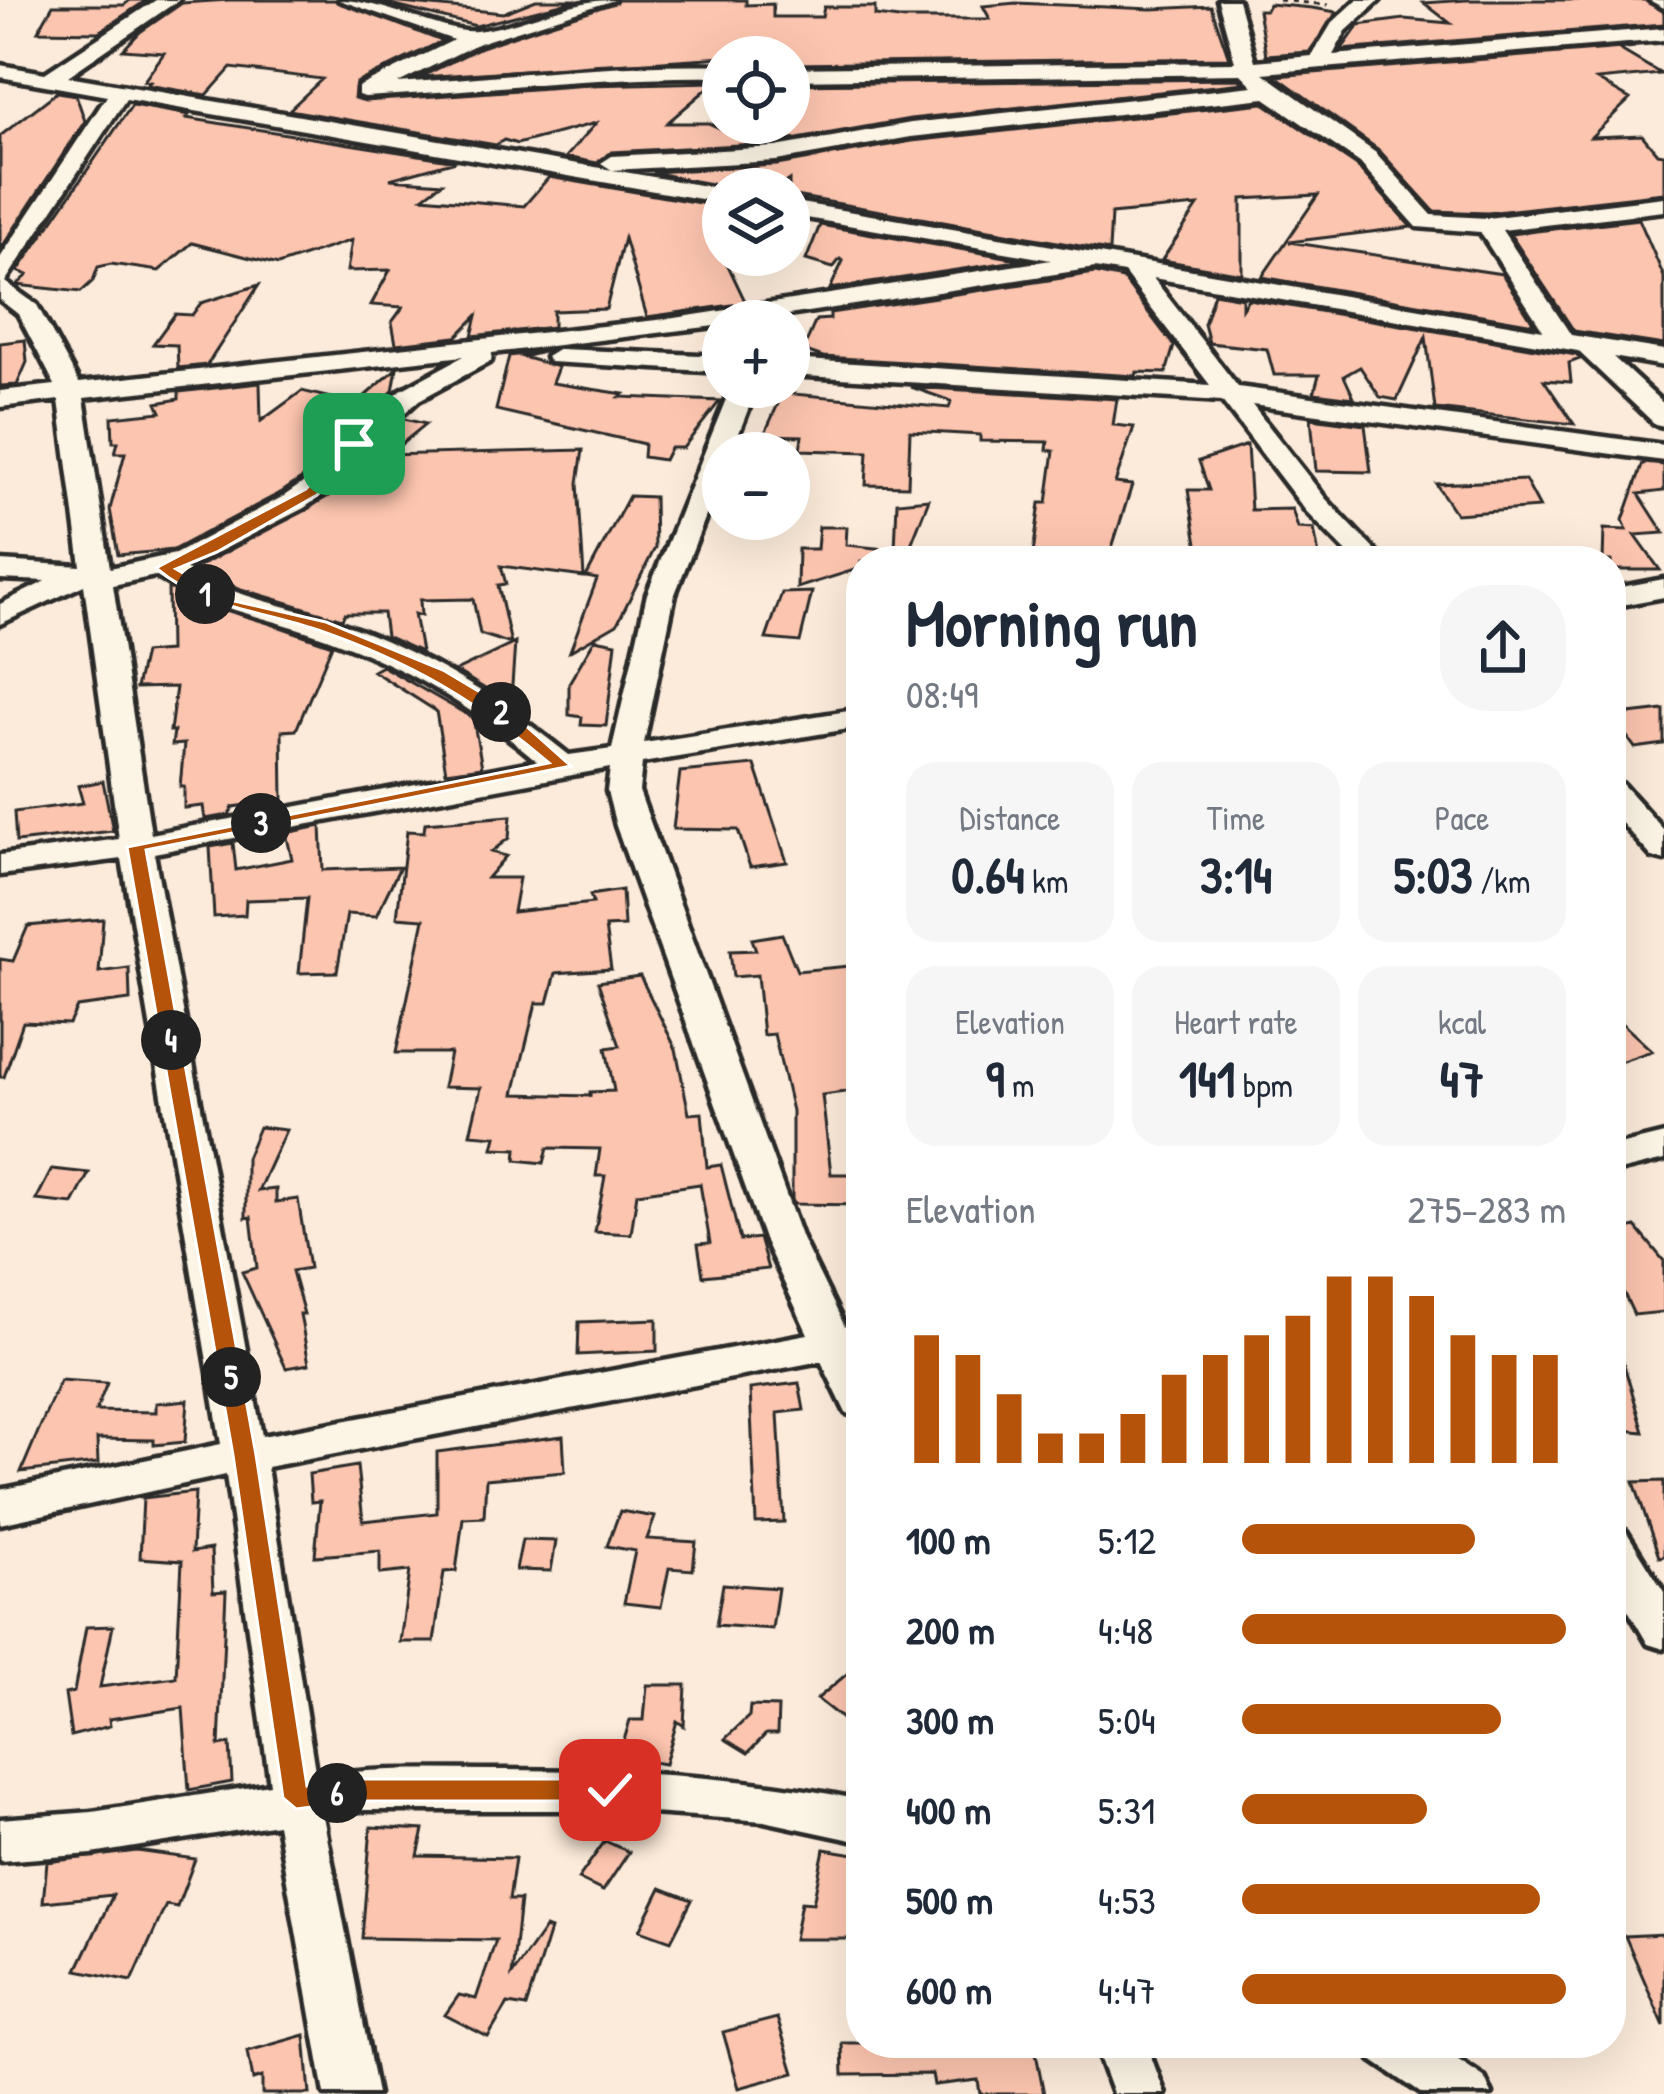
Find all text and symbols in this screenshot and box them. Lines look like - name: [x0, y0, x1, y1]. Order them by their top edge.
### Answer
- map controls: [702, 36, 810, 540]
- button: locate: [702, 36, 810, 144]
- button: layers: [702, 168, 810, 276]
- button: +: [702, 300, 810, 408]
- pin: [303, 393, 405, 495]
- icon: arrive: [321, 411, 387, 477]
- button: −: [702, 432, 810, 540]
- pin: 1: [175, 564, 235, 624]
- text: 1: [199, 572, 211, 616]
- text: Morning run: [906, 577, 1198, 667]
- button: share: [1440, 585, 1566, 711]
- text: 08:49: [906, 667, 978, 720]
- pin: 2: [471, 682, 531, 742]
- text: 2: [493, 690, 509, 734]
- pin: 3: [231, 793, 291, 853]
- text: Distance: [960, 796, 1060, 840]
- text: Time: [1207, 796, 1265, 840]
- text: Pace: [1435, 796, 1489, 840]
- text: 3: [254, 801, 268, 845]
- text: 0.64: [952, 840, 1025, 909]
- text: 3:14: [1200, 840, 1272, 909]
- text: 5:03: [1394, 840, 1473, 909]
- text: km: [1025, 859, 1068, 903]
- text: /km: [1473, 859, 1530, 903]
- text: Elevation: [955, 1000, 1065, 1044]
- text: Heart rate: [1174, 1000, 1298, 1044]
- text: kcal: [1438, 1000, 1486, 1044]
- pin: 4: [141, 1010, 201, 1070]
- text: 4: [165, 1018, 177, 1062]
- text: 9: [986, 1044, 1004, 1113]
- text: 141: [1179, 1044, 1235, 1113]
- text: 47: [1440, 1044, 1484, 1113]
- text: m: [1004, 1063, 1034, 1107]
- text: bpm: [1235, 1063, 1293, 1107]
- text: Elevation: [906, 1182, 1036, 1235]
- text: 275–283 m: [1407, 1182, 1566, 1235]
- pin: 5: [201, 1347, 261, 1407]
- text: 5: [224, 1355, 238, 1399]
- text: 100 m: [906, 1513, 991, 1566]
- text: 5:12: [1098, 1513, 1156, 1566]
- text: 200 m: [906, 1603, 995, 1656]
- text: 4:48: [1098, 1603, 1153, 1656]
- text: 300 m: [906, 1693, 994, 1746]
- text: 5:04: [1098, 1693, 1156, 1746]
- pin: [559, 1739, 661, 1841]
- icon: check: [577, 1757, 643, 1823]
- pin: 6: [307, 1763, 367, 1823]
- text: 6: [330, 1771, 344, 1815]
- text: 400 m: [906, 1783, 991, 1836]
- text: 5:31: [1098, 1783, 1155, 1836]
- text: 500 m: [906, 1873, 993, 1926]
- text: 4:53: [1098, 1873, 1156, 1926]
- text: 600 m: [906, 1963, 992, 2016]
- text: 4:47: [1098, 1963, 1156, 2016]

